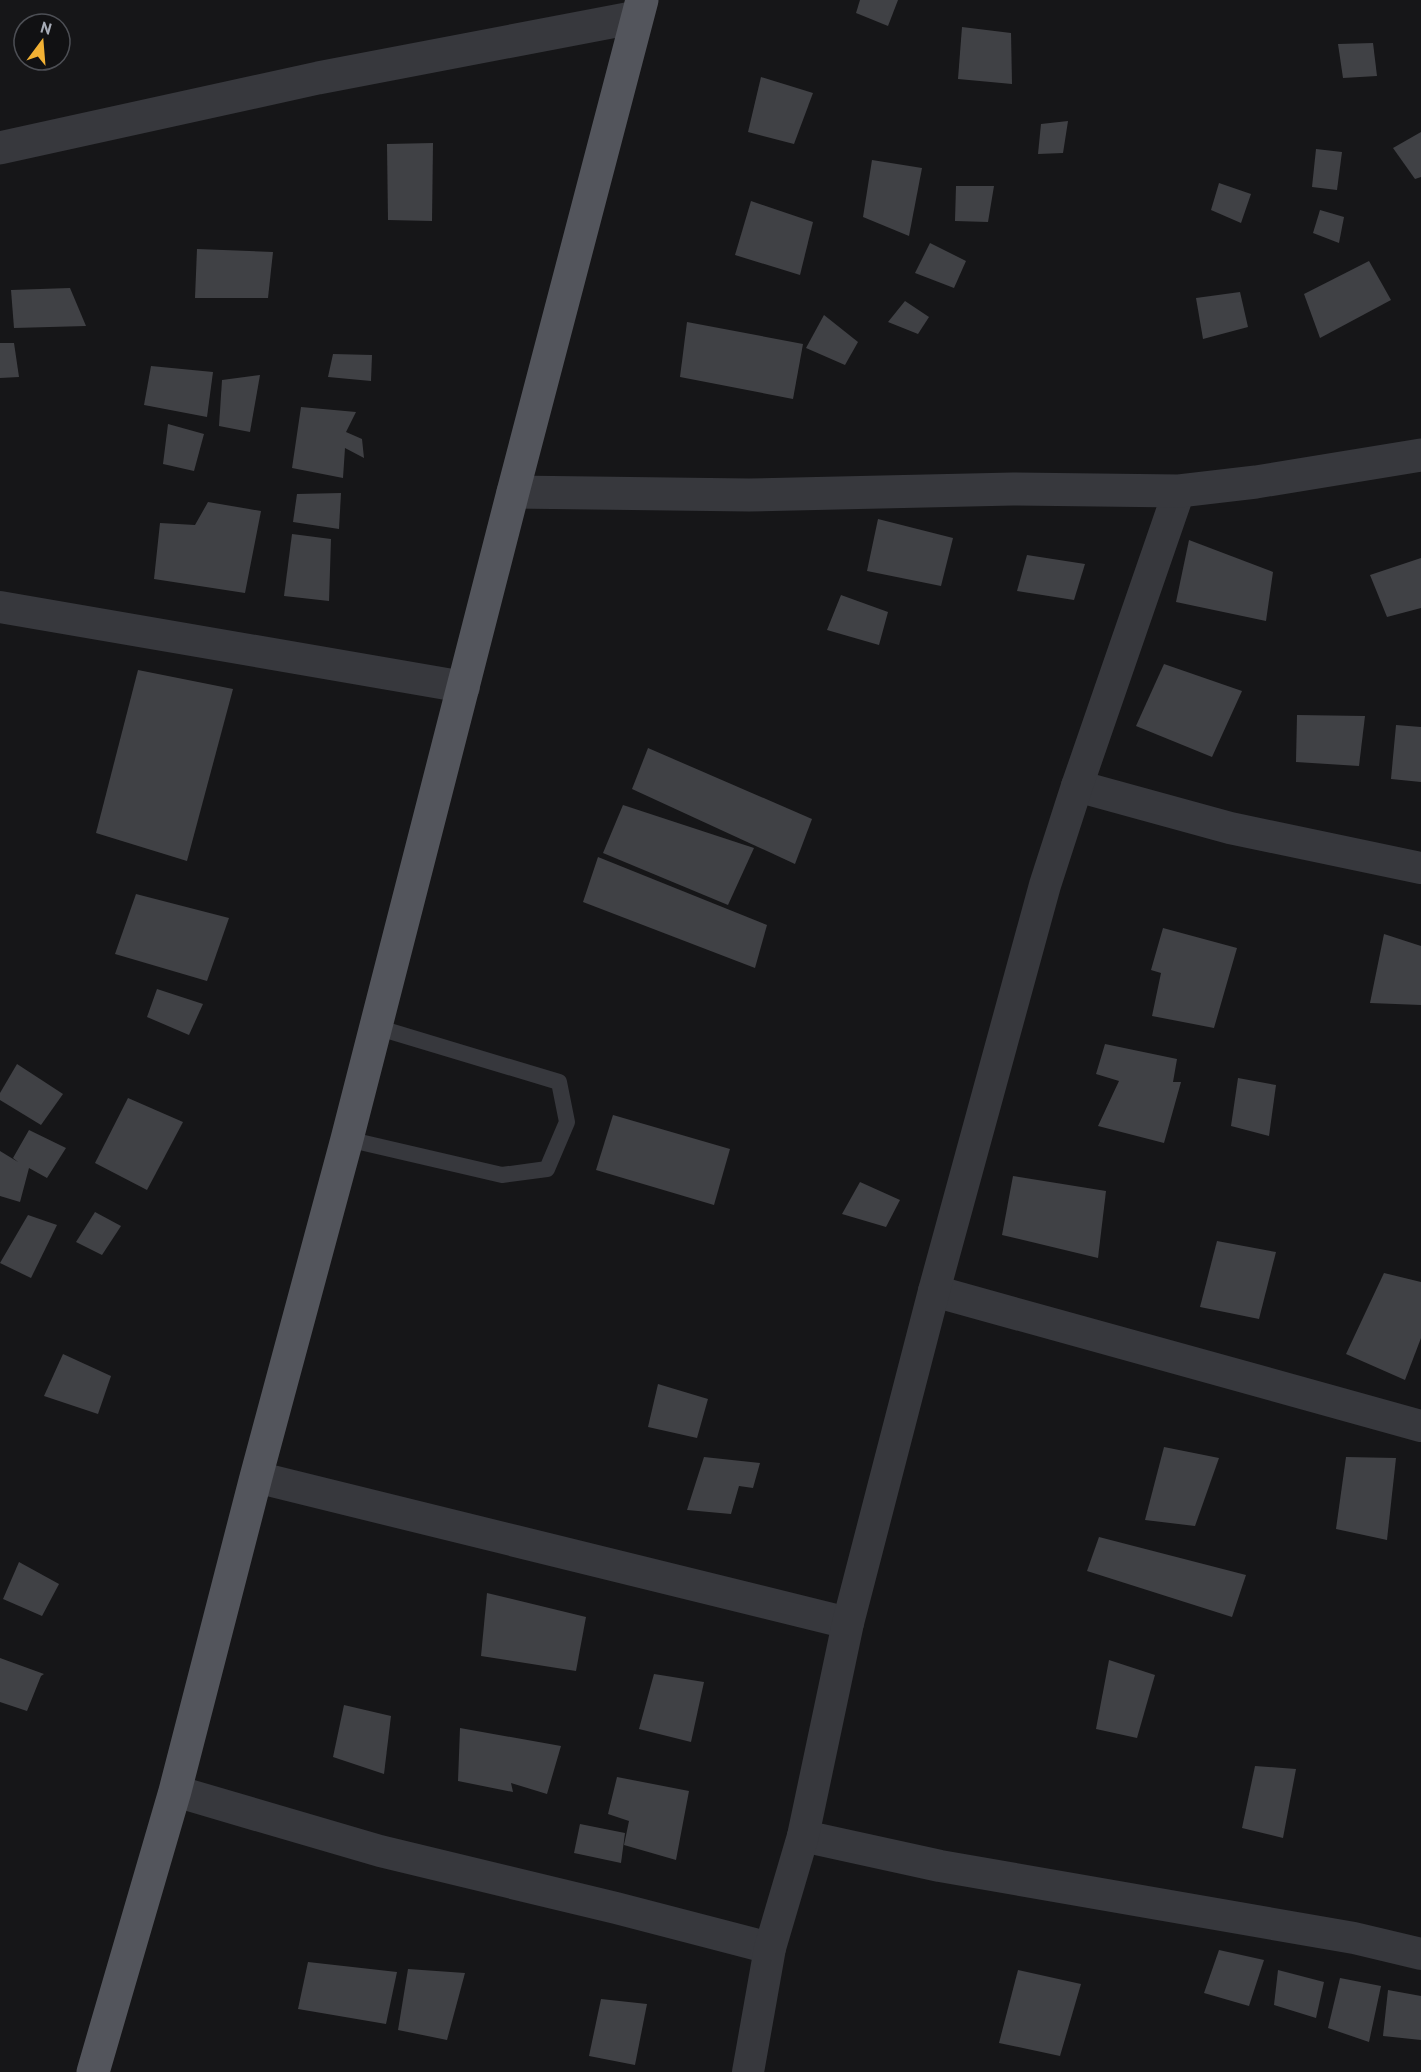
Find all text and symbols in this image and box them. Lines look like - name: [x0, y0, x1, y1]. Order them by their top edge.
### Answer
- north arrow: [12, 12, 72, 72]
- text: N: [38, 17, 54, 39]

